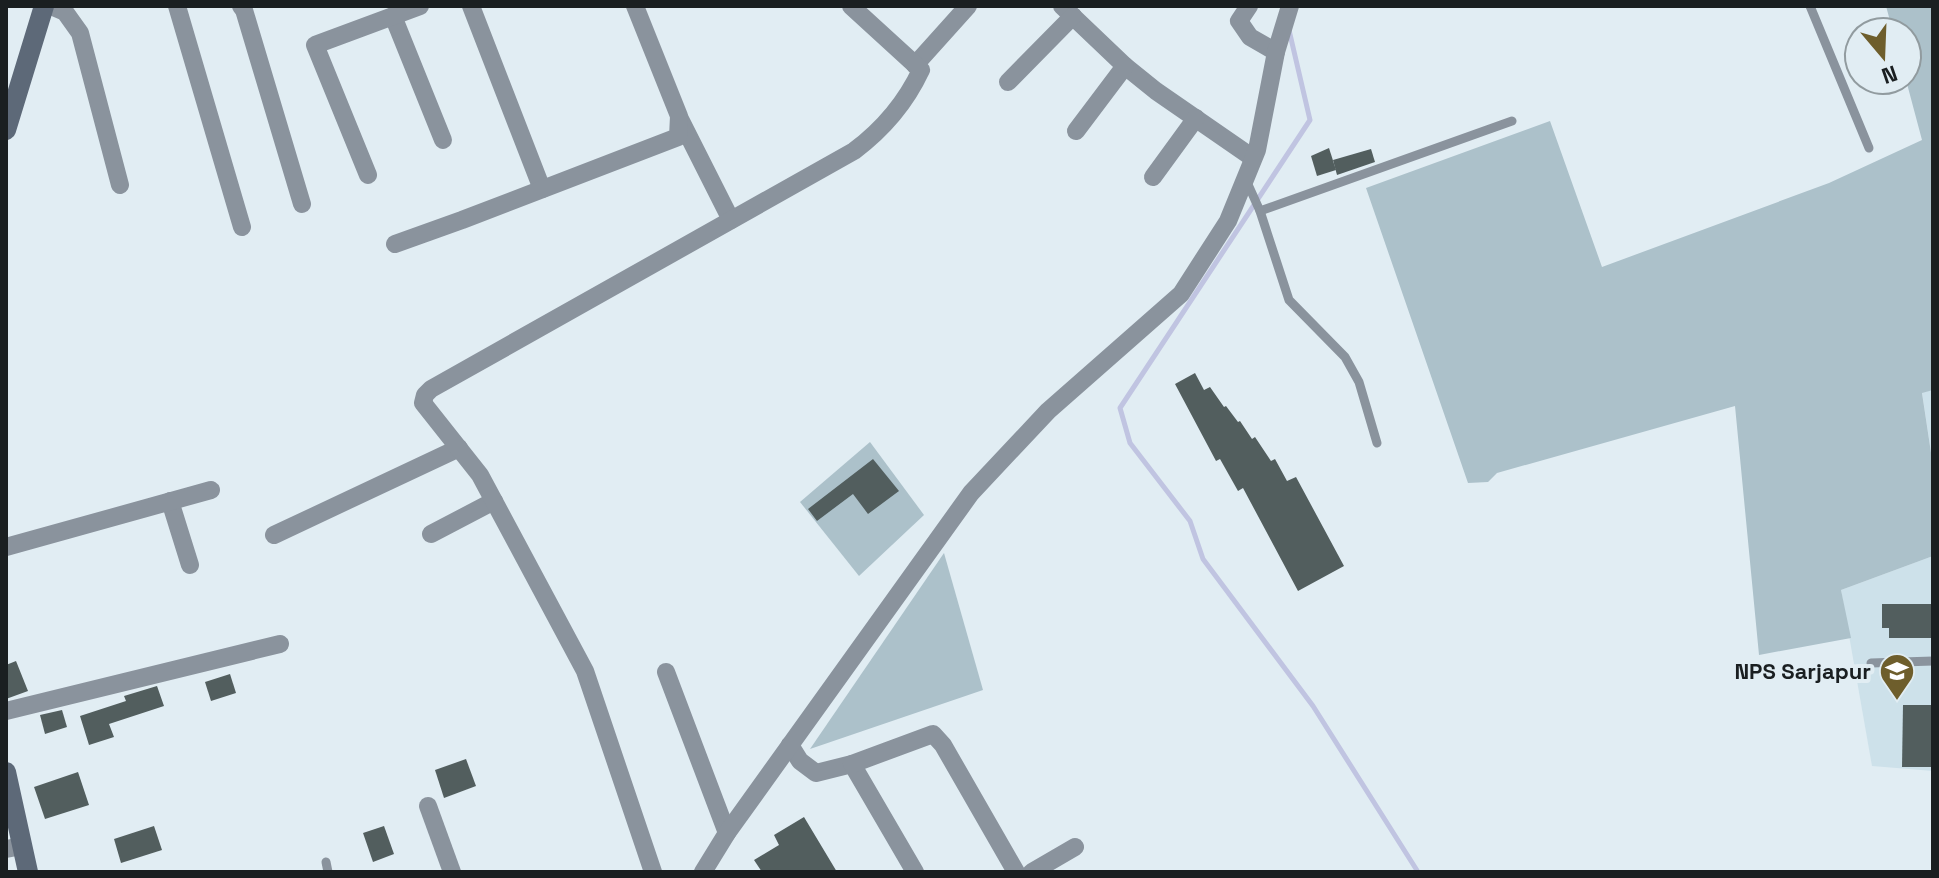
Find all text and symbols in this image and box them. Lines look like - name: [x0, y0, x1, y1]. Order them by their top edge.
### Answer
- north arrow: [1843, 16, 1923, 96]
- text: N: [1878, 59, 1901, 91]
- school or university icon: NPS Sarjapur: [1878, 652, 1916, 702]
- place label: NPS Sarjapur: [1734, 657, 1871, 685]

